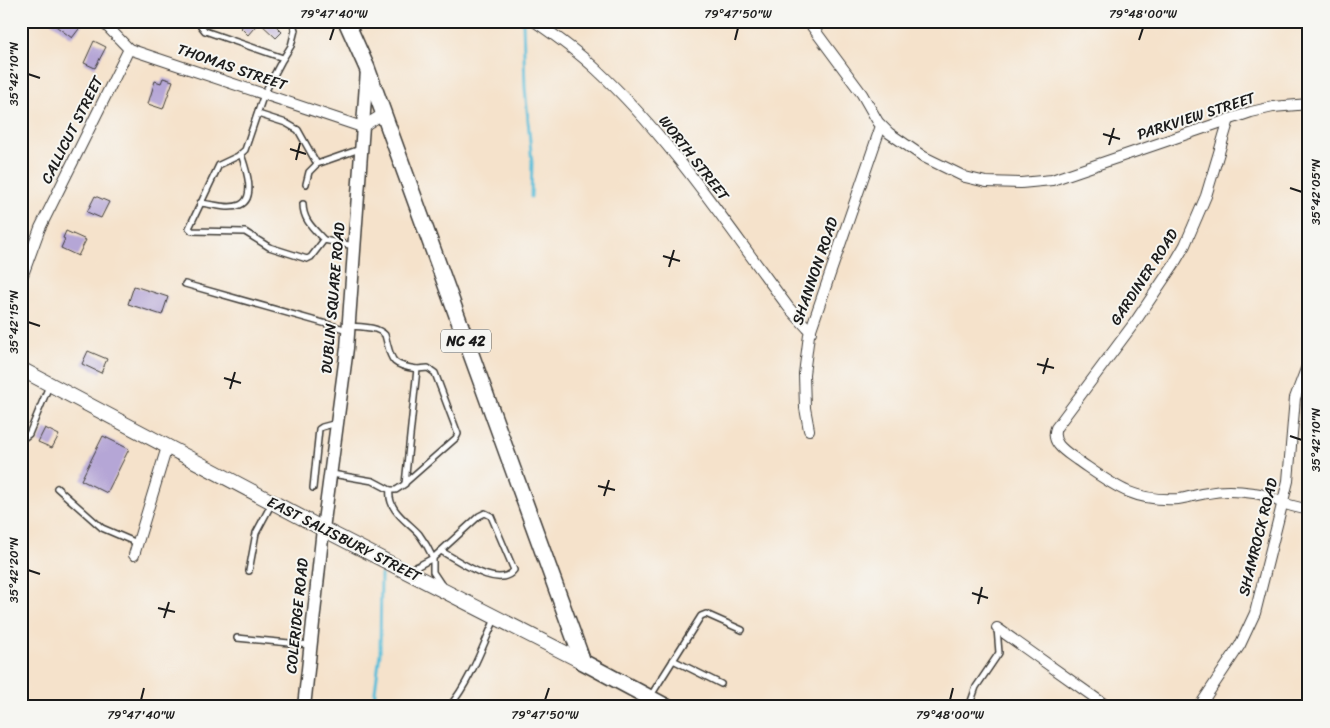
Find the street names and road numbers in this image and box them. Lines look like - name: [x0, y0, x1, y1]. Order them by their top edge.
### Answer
- street label: THOMAS STREET: [174, 36, 291, 98]
- street label: CALLICUT STREET: [34, 70, 111, 188]
- street label: PARKVIEW STREET: [1134, 84, 1260, 147]
- street label: WORTH STREET: [652, 109, 737, 207]
- street label: SHANNON ROAD: [784, 214, 846, 328]
- street label: DUBLIN SQUARE ROAD: [313, 221, 353, 375]
- street label: GARDINER ROAD: [1103, 223, 1185, 331]
- road number: NC 42: [441, 330, 491, 352]
- street label: SHAMROCK ROAD: [1231, 475, 1285, 599]
- street label: EAST SALISBURY STREET: [262, 489, 427, 590]
- street label: COLERIDGE ROAD: [278, 557, 316, 675]

